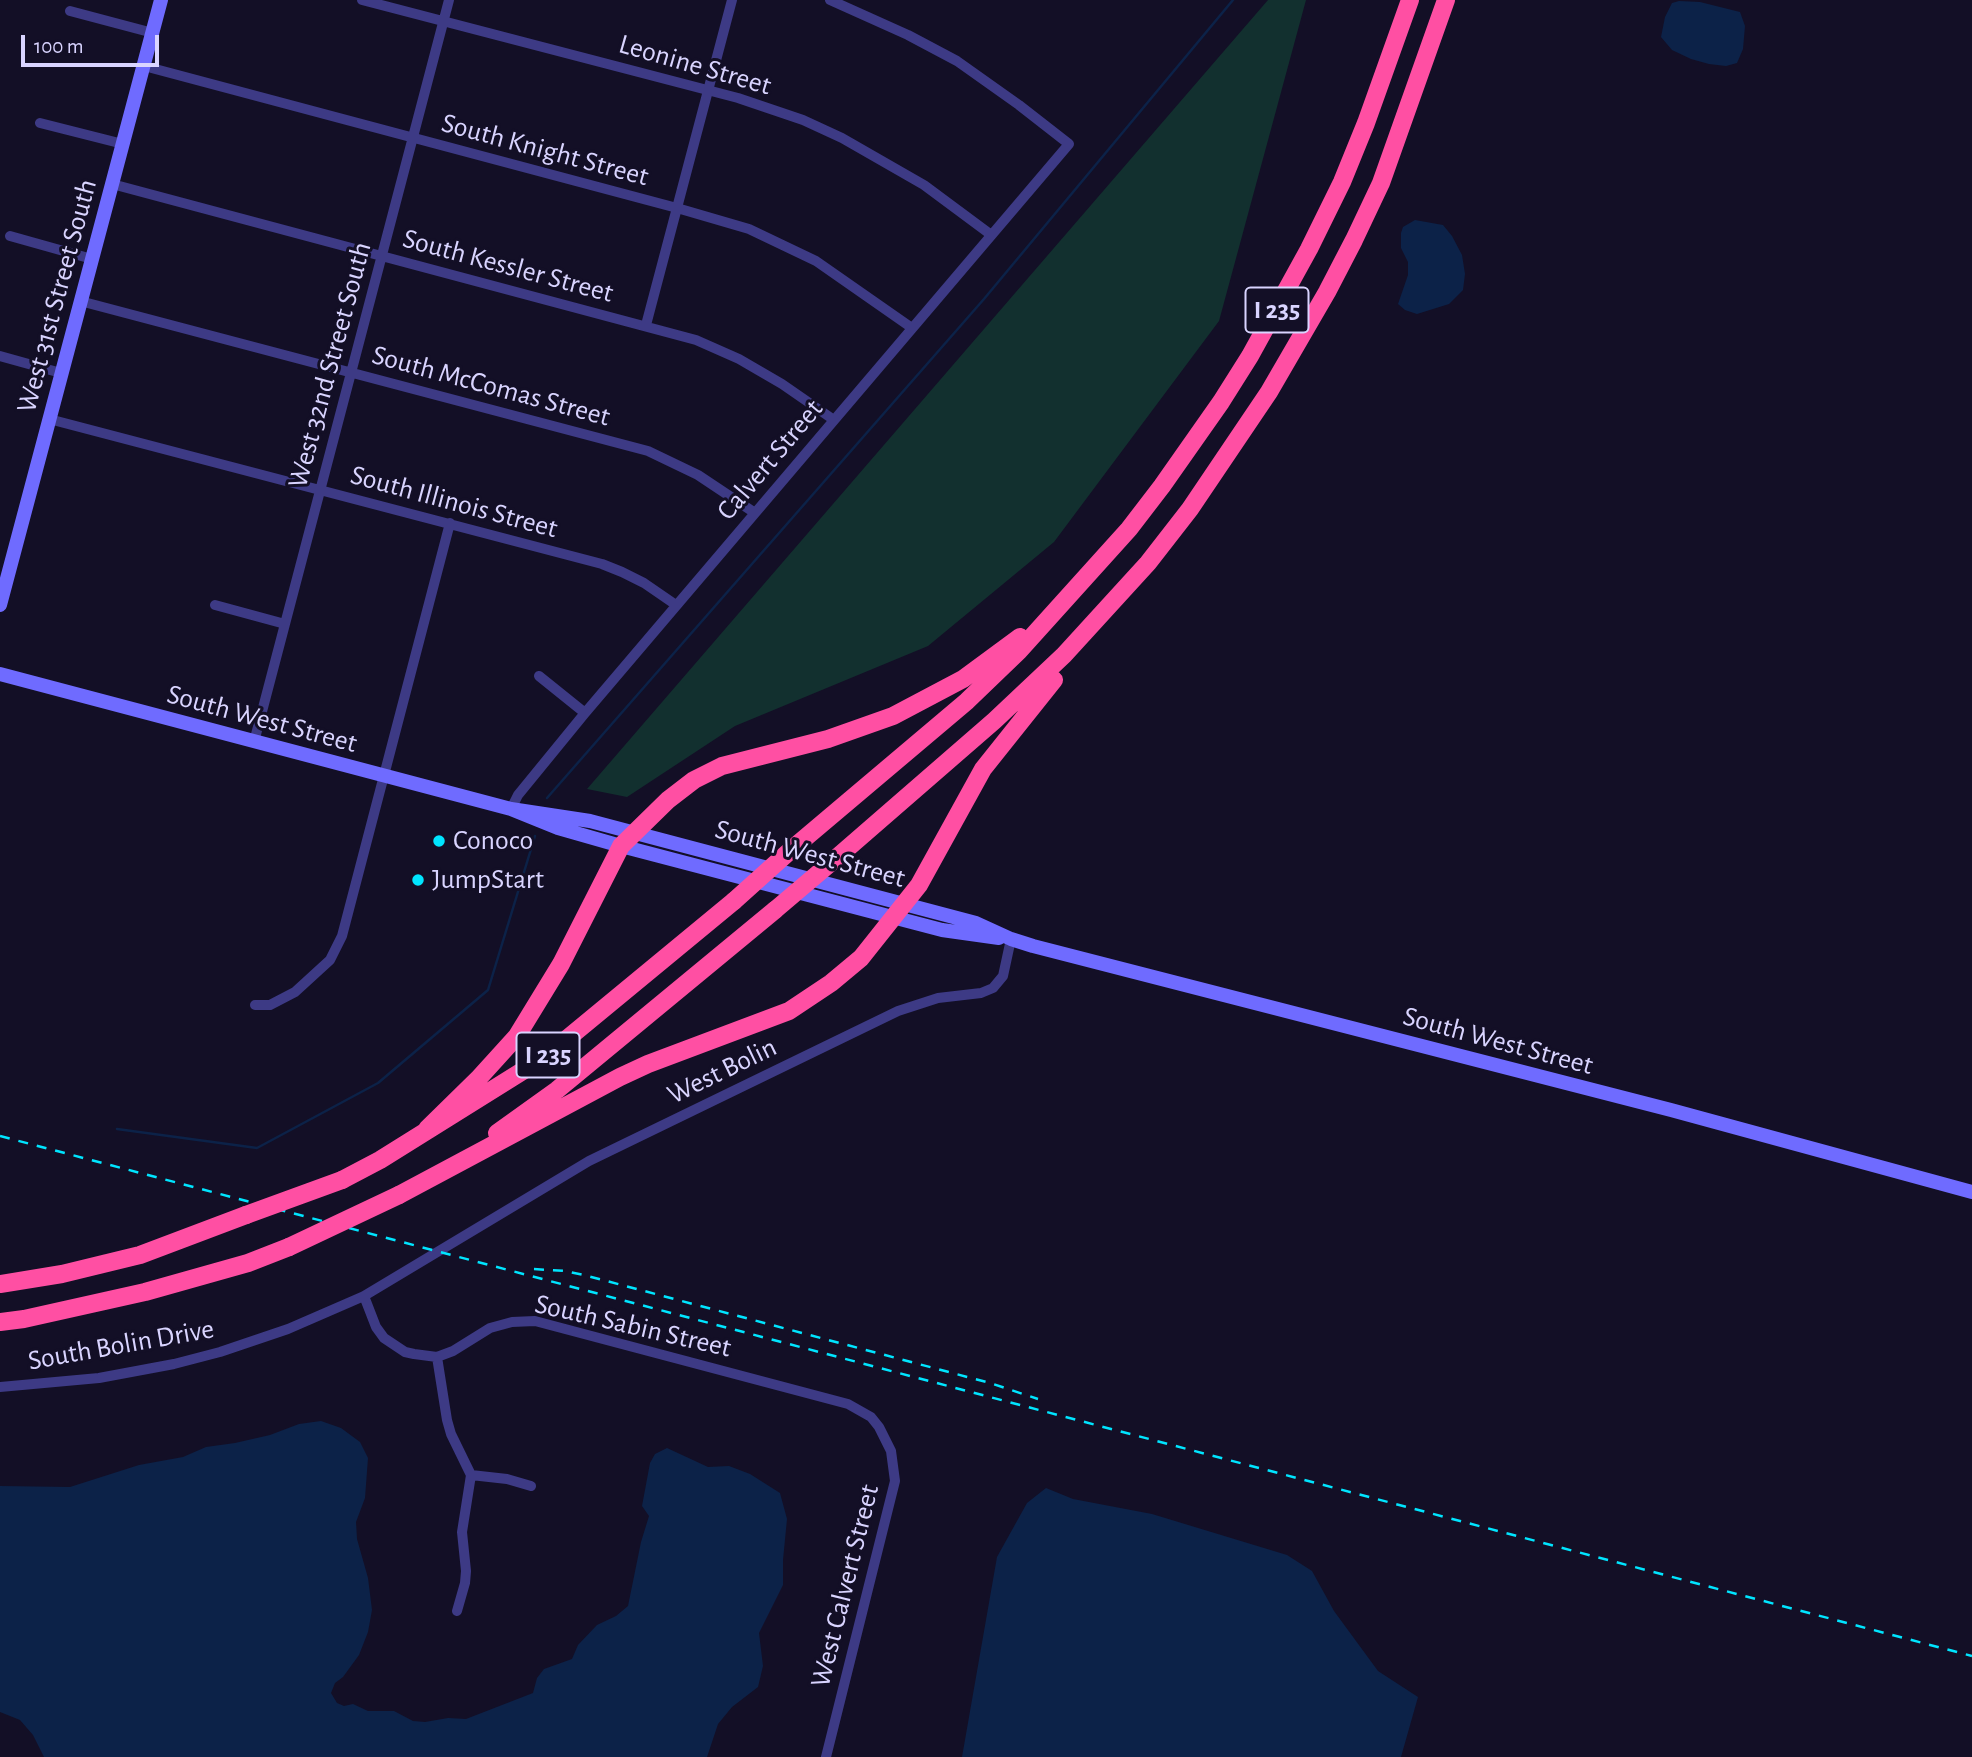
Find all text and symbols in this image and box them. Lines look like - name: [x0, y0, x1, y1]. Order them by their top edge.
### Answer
- scale bar: [24, 21, 163, 65]
- street label: Leonine Street: [615, 27, 775, 103]
- text: 100 m: [34, 36, 84, 57]
- street label: South Knight Street: [438, 106, 652, 194]
- street label: West 31st Street South: [10, 176, 104, 416]
- street label: South Kessler Street: [399, 222, 617, 310]
- street label: West 32nd Street South: [281, 238, 379, 492]
- road number: I 235: [1246, 288, 1308, 332]
- street label: South McComas Street: [368, 338, 614, 434]
- street label: Calvert Street: [710, 393, 830, 527]
- street label: South Illinois Street: [347, 458, 561, 546]
- street label: South West Street: [163, 677, 361, 761]
- street label: South West Street: [711, 812, 909, 896]
- place label: Conoco: [453, 824, 533, 858]
- marker: Conoco: [431, 833, 447, 849]
- place label: JumpStart: [432, 863, 544, 897]
- marker: JumpStart: [410, 872, 426, 888]
- street label: South West Street: [1399, 999, 1597, 1083]
- street label: West Bolin: [662, 1030, 782, 1112]
- road number: I 235: [516, 1032, 580, 1078]
- street label: South Sabin Street: [532, 1287, 734, 1365]
- street label: South Bolin Drive: [25, 1312, 217, 1378]
- street label: West Calvert Street: [804, 1481, 886, 1691]

